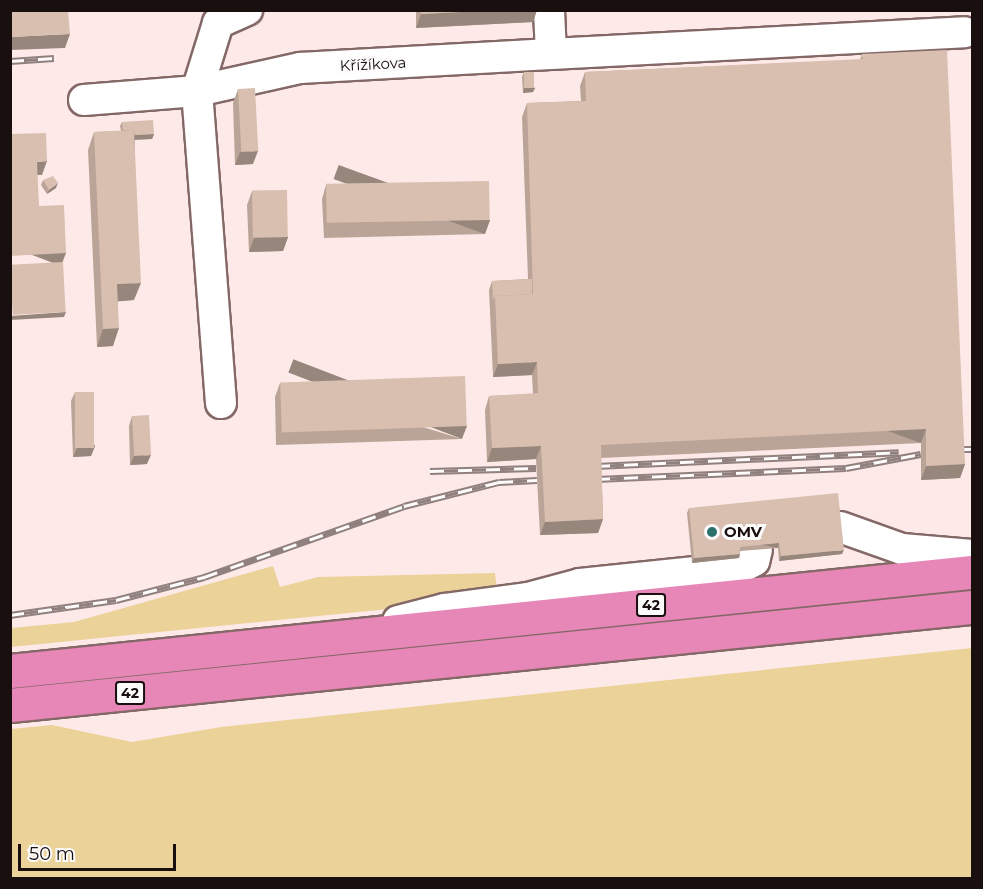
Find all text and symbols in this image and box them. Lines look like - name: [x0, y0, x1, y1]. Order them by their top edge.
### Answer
- street label: Křížíkova: [339, 53, 407, 75]
- place label: OMV: [724, 523, 762, 541]
- marker: OMV: [705, 525, 719, 539]
- road number: 42: [636, 594, 666, 616]
- road number: 42: [115, 682, 145, 704]
- scale bar: [21, 832, 178, 870]
- text: 50 m: [29, 843, 75, 865]

